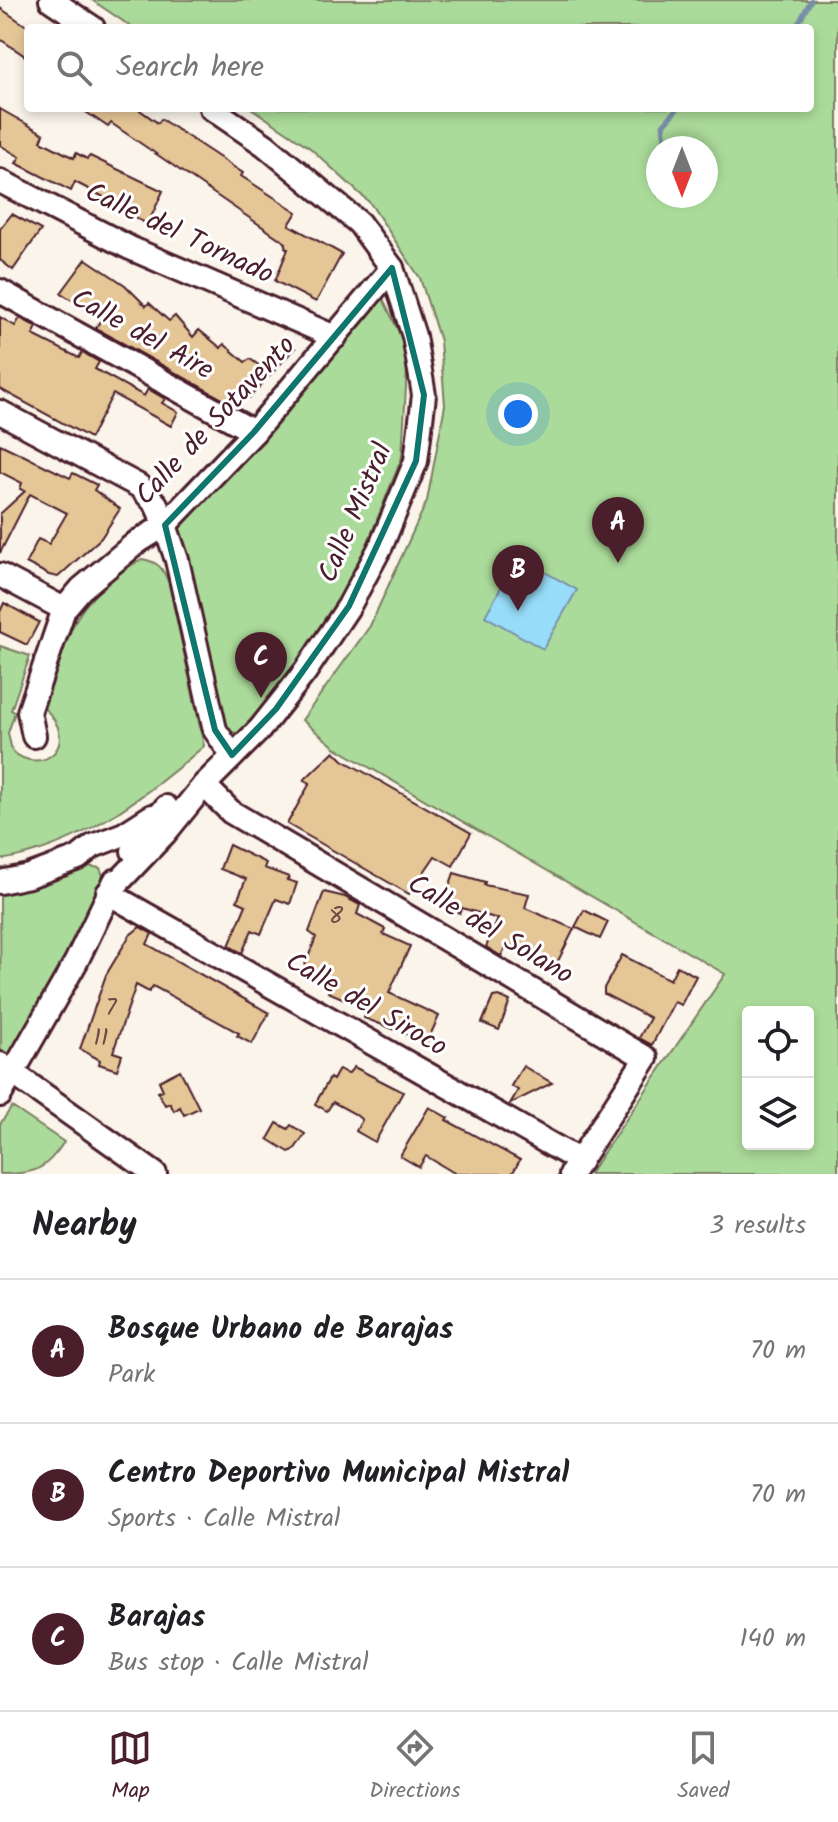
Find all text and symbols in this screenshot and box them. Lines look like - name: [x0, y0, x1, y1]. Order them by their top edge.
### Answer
- search box: [24, 24, 814, 112]
- text: Search here: [116, 44, 264, 92]
- icon: search: [52, 46, 96, 90]
- north arrow: [646, 136, 718, 208]
- street label: Calle del Tornado: [77, 171, 281, 297]
- street label: Calle del Aire: [62, 277, 222, 393]
- street label: Calle de Sotavento: [125, 325, 307, 517]
- your location: [498, 394, 538, 434]
- street label: Calle Mistral: [306, 436, 406, 590]
- pin: A: [592, 497, 644, 563]
- pin: B: [492, 545, 544, 611]
- pin: C: [235, 632, 287, 698]
- street label: Calle del Solano: [398, 862, 582, 998]
- house number: 8: [329, 897, 344, 936]
- street label: Calle del Siroco: [276, 940, 456, 1070]
- house number: 7: [105, 989, 117, 1028]
- map controls: [742, 1006, 814, 1150]
- button: locate: [742, 1006, 814, 1078]
- house number: 11: [93, 1019, 109, 1058]
- button: layers: [742, 1078, 814, 1150]
- text: Nearby: [32, 1199, 137, 1253]
- text: 3 results: [709, 1205, 806, 1247]
- text: Bosque Urbano de Barajas: [108, 1306, 453, 1354]
- text: A: [50, 1330, 66, 1372]
- text: 70 m: [750, 1330, 806, 1372]
- text: Park: [108, 1354, 155, 1396]
- text: Centro Deportivo Municipal Mistral: [108, 1450, 569, 1498]
- text: B: [50, 1474, 66, 1516]
- text: 70 m: [750, 1474, 806, 1516]
- text: Sports · Calle Mistral: [108, 1498, 340, 1540]
- text: Barajas: [108, 1594, 205, 1642]
- text: C: [50, 1618, 66, 1660]
- text: 140 m: [739, 1618, 806, 1660]
- text: Bus stop · Calle Mistral: [108, 1642, 369, 1684]
- tab: Map: [108, 1726, 152, 1809]
- tab: Directions: [369, 1726, 461, 1809]
- tab: Saved: [677, 1726, 730, 1809]

